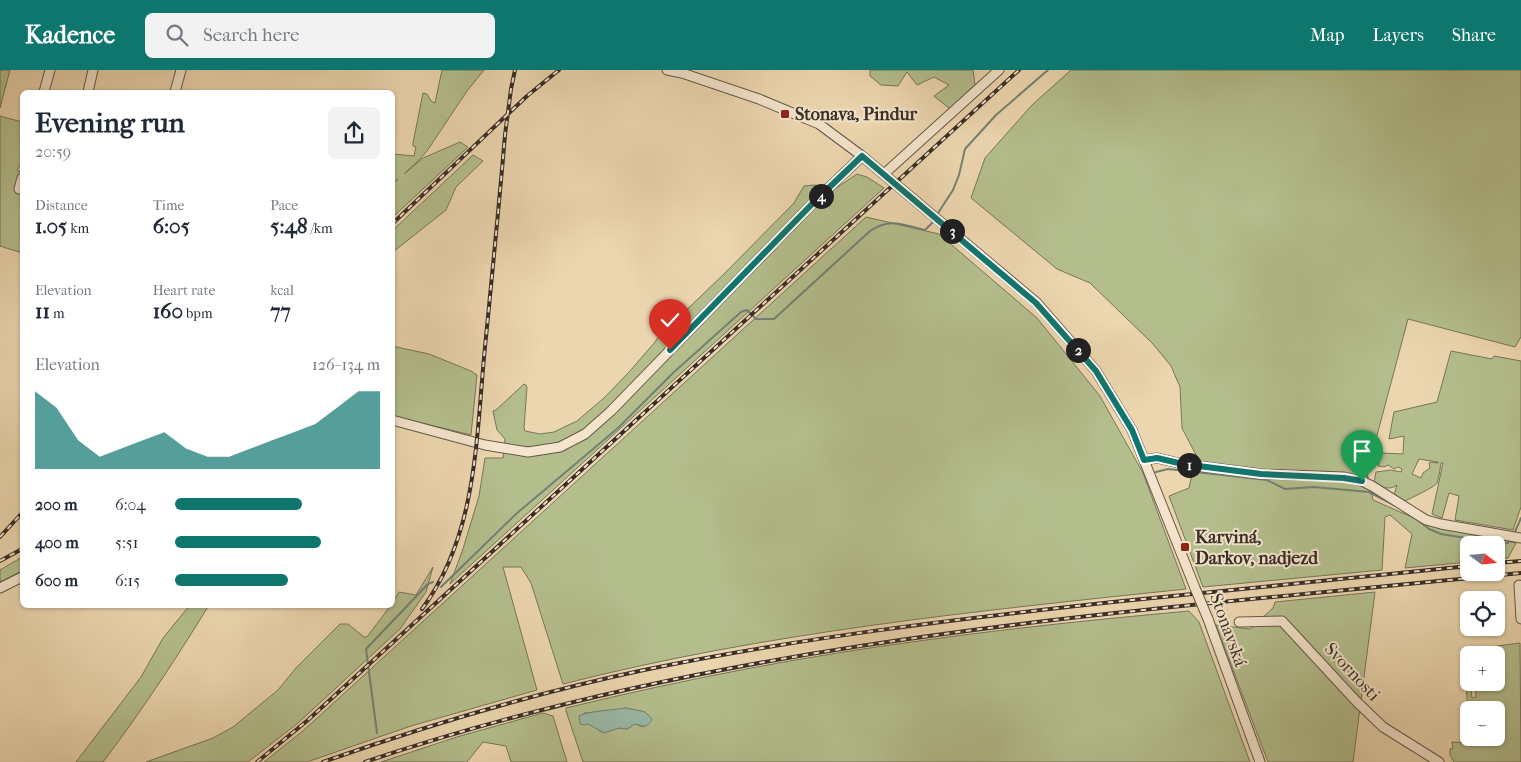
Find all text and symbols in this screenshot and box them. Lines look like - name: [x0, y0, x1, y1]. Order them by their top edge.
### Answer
- search box: [145, 13, 495, 58]
- text: Kadence: [25, 21, 115, 49]
- icon: search: [163, 21, 191, 49]
- text: Search here: [203, 24, 299, 46]
- text: Map: [1310, 25, 1344, 46]
- text: Layers: [1372, 25, 1424, 46]
- text: Share: [1452, 25, 1496, 46]
- place label: Stonava, Pindur: [795, 104, 918, 125]
- text: Evening run: [35, 106, 185, 139]
- button: share: [328, 107, 380, 159]
- marker: Stonava, Pindur: [779, 108, 791, 120]
- text: 20:59: [35, 142, 71, 161]
- pin: 4: [808, 184, 834, 208]
- text: 4: [817, 188, 826, 205]
- text: Distance: [35, 197, 88, 214]
- text: Time: [153, 197, 184, 214]
- text: Pace: [270, 197, 298, 214]
- text: 1.05: [35, 214, 67, 238]
- text: 6:05: [153, 214, 190, 238]
- text: 5:48: [270, 214, 307, 238]
- pin: 3: [940, 218, 964, 244]
- text: km: [67, 220, 89, 237]
- text: /km: [307, 220, 333, 237]
- text: 3: [950, 223, 955, 240]
- text: Elevation: [35, 282, 92, 299]
- text: Heart rate: [153, 282, 215, 299]
- text: kcal: [270, 282, 294, 299]
- text: 11: [35, 299, 50, 323]
- text: 160: [153, 299, 183, 323]
- text: 77: [270, 299, 291, 323]
- pin: [649, 299, 691, 350]
- text: m: [50, 305, 65, 322]
- text: bpm: [183, 305, 213, 322]
- icon: check: [656, 306, 684, 334]
- pin: 2: [1066, 338, 1090, 362]
- text: 2: [1075, 342, 1082, 359]
- text: Elevation: [35, 355, 100, 374]
- text: 126–134 m: [312, 355, 380, 374]
- pin: [1341, 430, 1383, 481]
- icon: arrive: [1348, 437, 1376, 465]
- pin: 1: [1176, 452, 1202, 478]
- text: 1: [1187, 457, 1192, 474]
- text: 200 m: [35, 495, 78, 514]
- text: 6:04: [115, 495, 146, 514]
- place label: Karviná, Darkov, nadjezd: [1195, 527, 1319, 569]
- text: 400 m: [35, 533, 79, 552]
- text: 5:51: [115, 533, 138, 552]
- north arrow: [1460, 536, 1505, 581]
- map controls: [1460, 536, 1505, 746]
- marker: Karviná, Darkov, nadjezd: [1179, 541, 1191, 553]
- text: 600 m: [35, 571, 78, 590]
- text: 6:15: [115, 571, 140, 590]
- street label: Stonavská: [1205, 591, 1251, 670]
- button: locate: [1460, 591, 1505, 636]
- street label: Svornosti: [1320, 638, 1385, 706]
- button: +: [1460, 646, 1505, 691]
- button: −: [1460, 701, 1505, 746]

